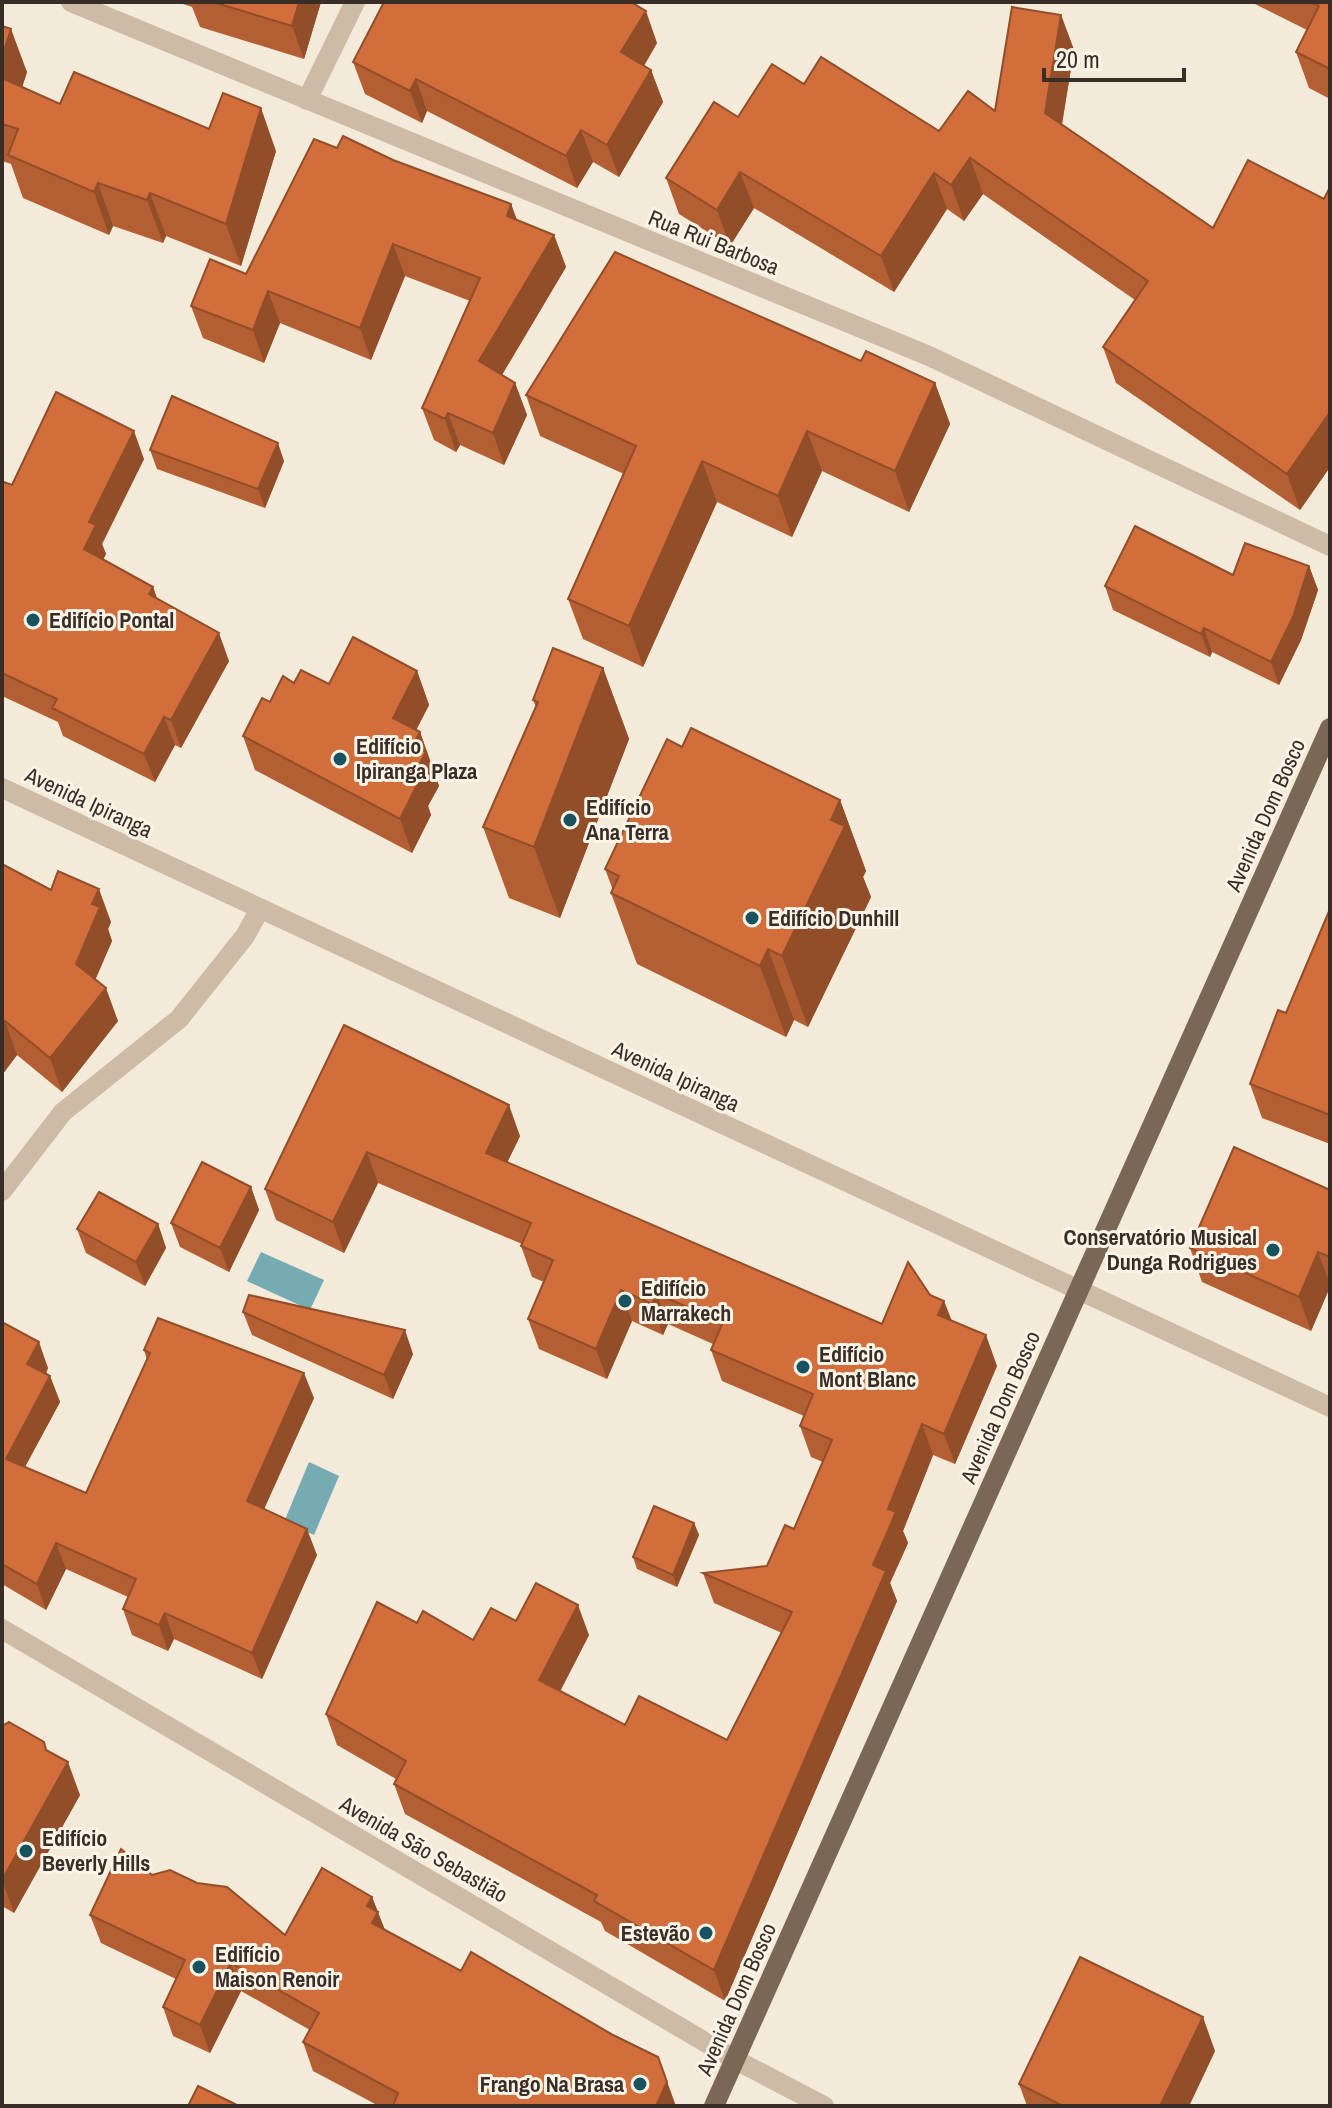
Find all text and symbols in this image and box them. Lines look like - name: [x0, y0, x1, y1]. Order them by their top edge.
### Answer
- scale bar: [1044, 32, 1184, 82]
- text: 20 m: [1056, 43, 1100, 75]
- street label: Rua Rui Barbosa: [644, 202, 784, 282]
- place label: Edifício Pontal: [49, 605, 174, 635]
- marker: Edifício Pontal: [24, 611, 42, 629]
- place label: Edifício Ipiranga Plaza: [356, 731, 477, 786]
- street label: Avenida Dom Bosco: [1218, 734, 1312, 897]
- marker: Edifício Ipiranga Plaza: [331, 750, 349, 768]
- street label: Avenida Ipiranga: [20, 759, 157, 845]
- place label: Edifício Ana Terra: [586, 792, 669, 847]
- marker: Edifício Ana Terra: [561, 811, 579, 829]
- place label: Edifício Dunhill: [768, 903, 899, 933]
- marker: Edifício Dunhill: [743, 909, 761, 927]
- street label: Avenida Ipiranga: [607, 1033, 744, 1119]
- place label: Conservatório Musical Dunga Rodrigues: [1064, 1222, 1257, 1277]
- marker: Conservatório Musical Dunga Rodrigues: [1264, 1241, 1282, 1259]
- place label: Edifício Marrakech: [641, 1273, 731, 1328]
- marker: Edifício Marrakech: [616, 1292, 634, 1310]
- street label: Avenida Dom Bosco: [953, 1326, 1047, 1489]
- place label: Edifício Mont Blanc: [819, 1339, 916, 1394]
- marker: Edifício Mont Blanc: [794, 1358, 812, 1376]
- street label: Avenida São Sebastião: [334, 1788, 513, 1909]
- place label: Edifício Beverly Hills: [42, 1823, 150, 1878]
- marker: Edifício Beverly Hills: [17, 1842, 35, 1860]
- place label: Estevão: [621, 1918, 690, 1948]
- street label: Avenida Dom Bosco: [689, 1918, 783, 2081]
- marker: Estevão: [697, 1924, 715, 1942]
- place label: Edifício Maison Renoir: [215, 1939, 339, 1994]
- marker: Edifício Maison Renoir: [190, 1958, 208, 1976]
- place label: Frango Na Brasa: [480, 2069, 624, 2099]
- marker: Frango Na Brasa: [631, 2075, 649, 2093]

